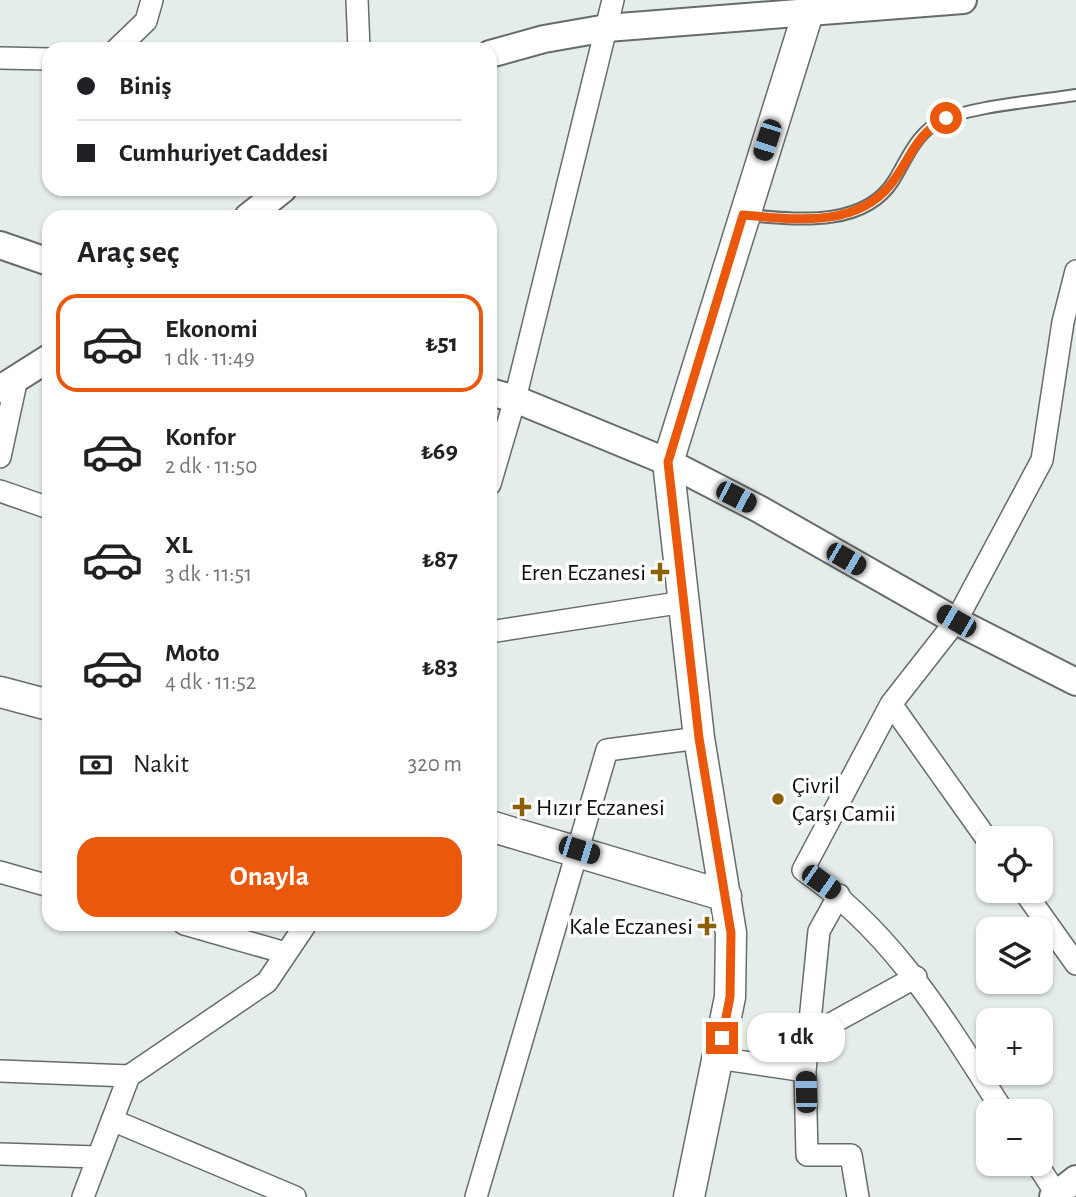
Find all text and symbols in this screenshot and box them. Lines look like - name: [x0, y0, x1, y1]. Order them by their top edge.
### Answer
- text: Biniş: [119, 73, 171, 99]
- route start: [930, 102, 962, 134]
- car: [751, 117, 784, 163]
- text: Cumhuriyet Caddesi: [119, 140, 328, 166]
- text: Araç seç: [77, 236, 179, 268]
- icon: car: [81, 312, 144, 375]
- text: Ekonomi: [165, 316, 258, 342]
- text: ₺51: [425, 330, 458, 356]
- text: 1 dk · 11:49: [165, 347, 255, 370]
- icon: car: [81, 420, 144, 483]
- text: Konfor: [165, 424, 236, 450]
- text: ₺69: [421, 438, 458, 464]
- text: 2 dk · 11:50: [165, 455, 257, 478]
- car: [713, 478, 760, 516]
- icon: car: [81, 528, 144, 591]
- text: XL: [165, 532, 192, 558]
- car: [823, 539, 870, 579]
- text: ₺87: [422, 546, 458, 572]
- place label: Eren Eczanesi: [520, 561, 646, 585]
- text: 3 dk · 11:51: [165, 563, 252, 586]
- marker: Eren Eczanesi: [652, 564, 668, 580]
- car: [933, 601, 980, 641]
- icon: car: [81, 636, 144, 699]
- text: Moto: [165, 640, 220, 666]
- text: ₺83: [422, 654, 458, 680]
- text: 4 dk · 11:52: [165, 671, 256, 694]
- icon: cash: [77, 746, 115, 784]
- text: Nakit: [133, 751, 189, 777]
- text: 320 m: [408, 753, 462, 776]
- place label: Çivril Çarşı Camii: [792, 774, 896, 826]
- marker: Çivril Çarşı Camii: [770, 791, 786, 807]
- place label: Hızır Eczanesi: [536, 796, 665, 820]
- marker: Hızır Eczanesi: [514, 799, 530, 815]
- map controls: [976, 826, 1053, 1176]
- button: locate: [976, 826, 1053, 903]
- car: [556, 834, 603, 866]
- button: Onayla: [77, 837, 462, 917]
- car: [798, 861, 845, 903]
- place label: Kale Eczanesi: [569, 915, 693, 939]
- button: layers: [976, 917, 1053, 994]
- marker: Kale Eczanesi: [699, 918, 715, 934]
- button: +: [976, 1008, 1053, 1085]
- callout: 1 dk: [746, 1014, 844, 1062]
- route end: [706, 1022, 738, 1054]
- text: 1 dk: [778, 1026, 814, 1049]
- car: [796, 1071, 817, 1113]
- button: −: [976, 1099, 1053, 1176]

